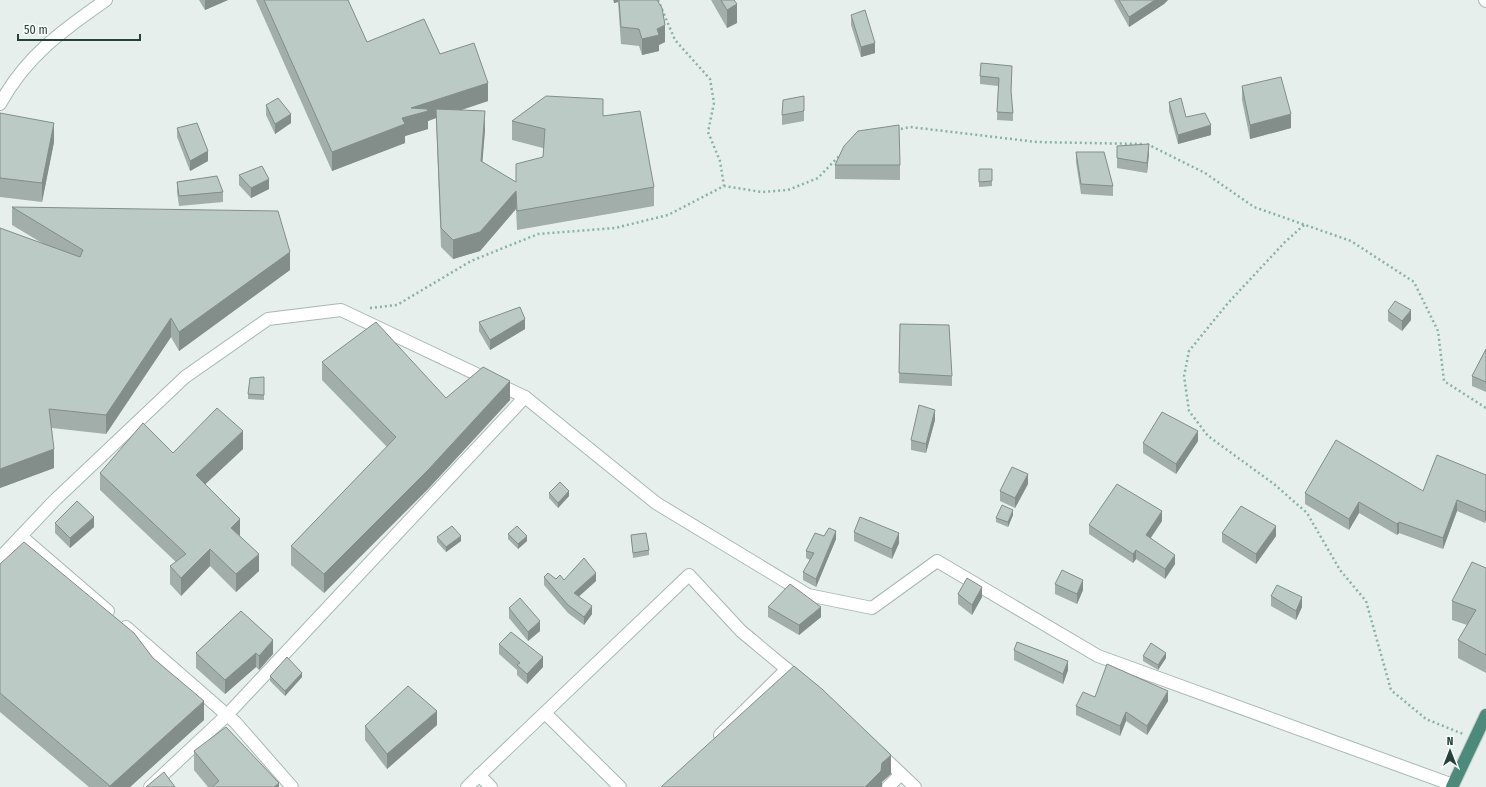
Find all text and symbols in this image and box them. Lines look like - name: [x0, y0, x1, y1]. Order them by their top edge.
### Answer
- scale bar: [18, 16, 140, 42]
- text: 50 m: [24, 23, 48, 37]
- north arrow: [1430, 731, 1470, 771]
- text: N: [1447, 735, 1453, 748]

